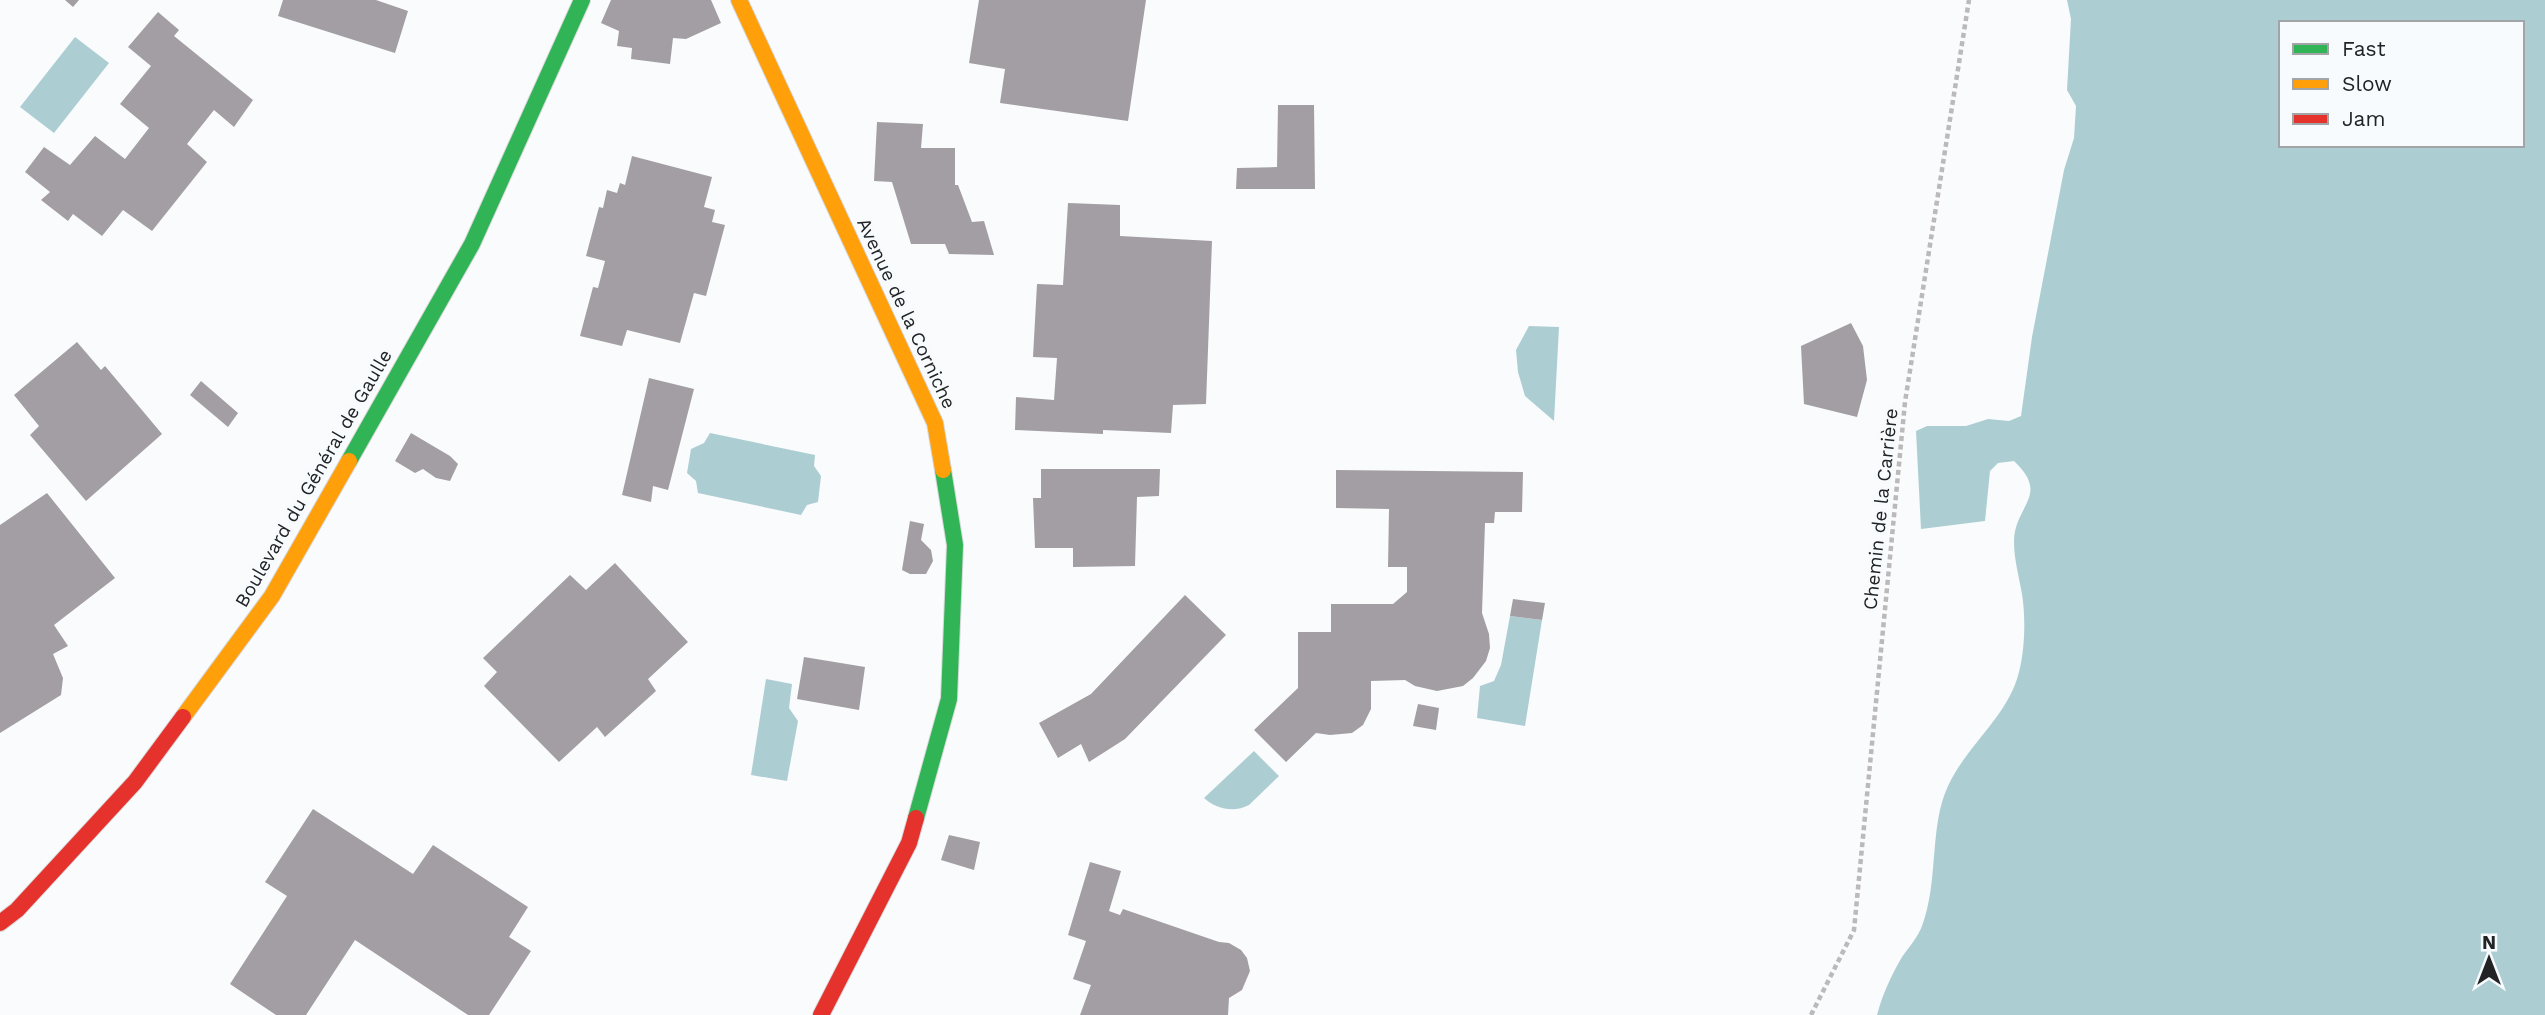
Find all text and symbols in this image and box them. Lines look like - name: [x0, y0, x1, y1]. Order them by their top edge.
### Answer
- legend: [2279, 21, 2524, 147]
- text: Fast: [2342, 36, 2386, 61]
- text: Slow: [2342, 71, 2392, 96]
- text: Jam: [2342, 106, 2385, 131]
- street label: Avenue de la Corniche: [852, 214, 961, 412]
- street label: Boulevard du Général de Gaulle: [230, 345, 397, 611]
- street label: Chemin de la Carrière: [1858, 407, 1903, 611]
- north arrow: [2454, 924, 2524, 994]
- text: N: [2482, 931, 2496, 954]

